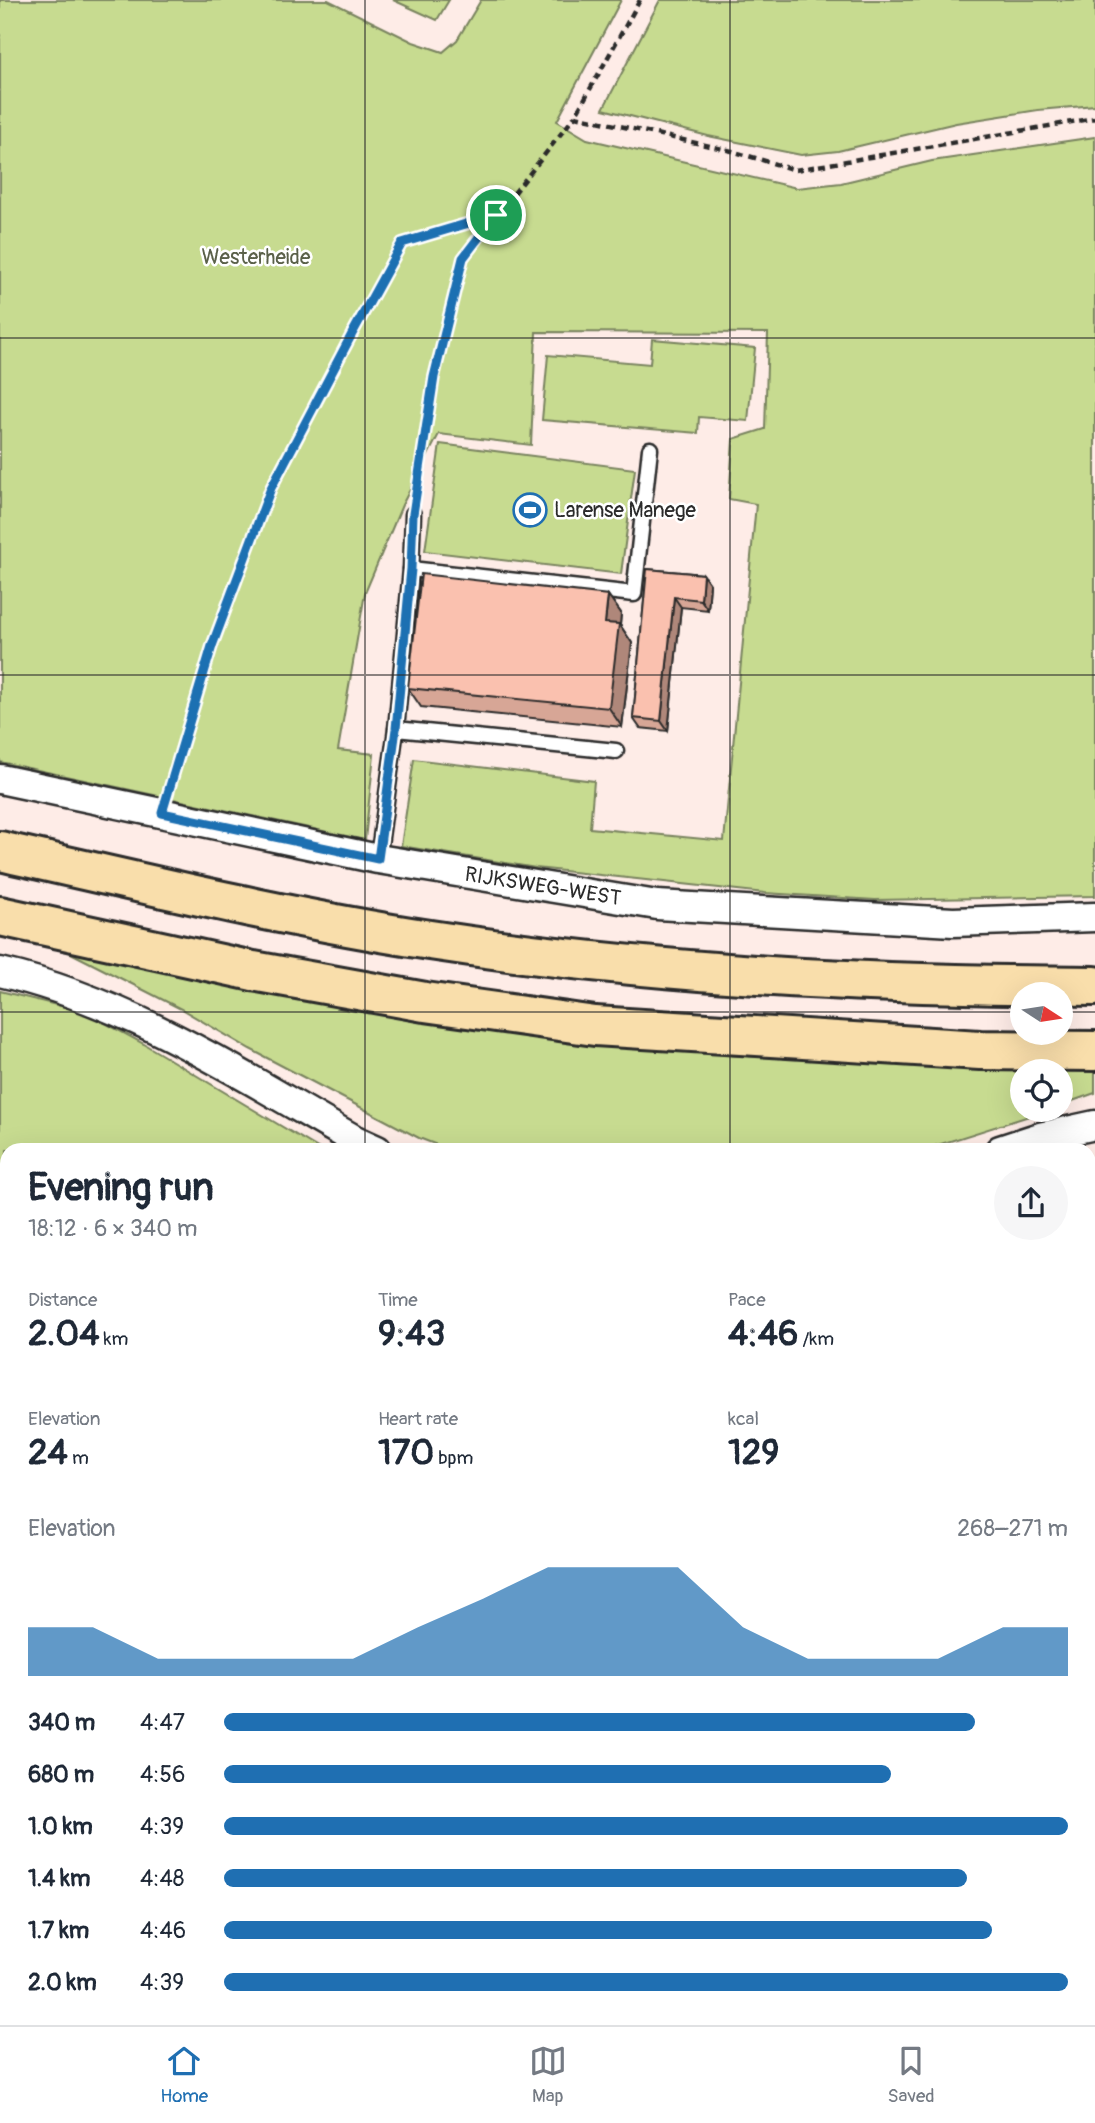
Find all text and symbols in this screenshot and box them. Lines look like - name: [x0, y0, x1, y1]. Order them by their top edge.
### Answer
- pin: [466, 185, 526, 245]
- icon: arrive: [477, 196, 515, 234]
- park label: Westerheide: [202, 244, 311, 271]
- sports icon: Larense Manege: [511, 491, 549, 529]
- place label: Larense Manege: [554, 497, 696, 524]
- street label: RIJKSWEG-WEST: [463, 861, 623, 912]
- north arrow: [1010, 982, 1073, 1045]
- map controls: [1010, 982, 1073, 1122]
- button: locate: [1010, 1059, 1073, 1122]
- text: Evening run: [28, 1164, 214, 1212]
- button: share: [994, 1166, 1068, 1240]
- text: 18:12 · 6 × 340 m: [28, 1214, 197, 1243]
- text: Distance: [28, 1288, 97, 1312]
- text: Time: [378, 1288, 418, 1312]
- text: Pace: [728, 1288, 766, 1312]
- text: 2.04: [28, 1312, 99, 1356]
- text: 9:43: [378, 1312, 445, 1356]
- text: 4:46: [728, 1312, 798, 1356]
- text: km: [99, 1327, 128, 1351]
- text: /km: [798, 1327, 834, 1351]
- text: Elevation: [28, 1407, 100, 1431]
- text: Heart rate: [378, 1407, 458, 1431]
- text: kcal: [728, 1407, 759, 1431]
- text: 24: [28, 1431, 68, 1475]
- text: 170: [378, 1431, 434, 1475]
- text: 129: [728, 1431, 779, 1475]
- text: m: [68, 1446, 89, 1470]
- text: bpm: [434, 1446, 473, 1470]
- text: Elevation: [28, 1514, 116, 1543]
- text: 268–271 m: [957, 1514, 1068, 1543]
- text: 340 m: [28, 1708, 95, 1737]
- text: 4:47: [140, 1708, 185, 1737]
- text: 680 m: [28, 1760, 94, 1789]
- text: 4:56: [140, 1760, 185, 1789]
- text: 1.0 km: [28, 1812, 93, 1841]
- text: 4:39: [140, 1812, 184, 1841]
- text: 1.4 km: [28, 1864, 90, 1893]
- text: 4:48: [140, 1864, 184, 1893]
- text: 1.7 km: [28, 1916, 89, 1945]
- text: 4:46: [140, 1916, 186, 1945]
- text: 2.0 km: [28, 1968, 97, 1997]
- text: 4:39: [140, 1968, 184, 1997]
- tab: Home: [160, 2042, 208, 2108]
- tab: Map: [529, 2042, 567, 2108]
- tab: Saved: [888, 2042, 935, 2108]

